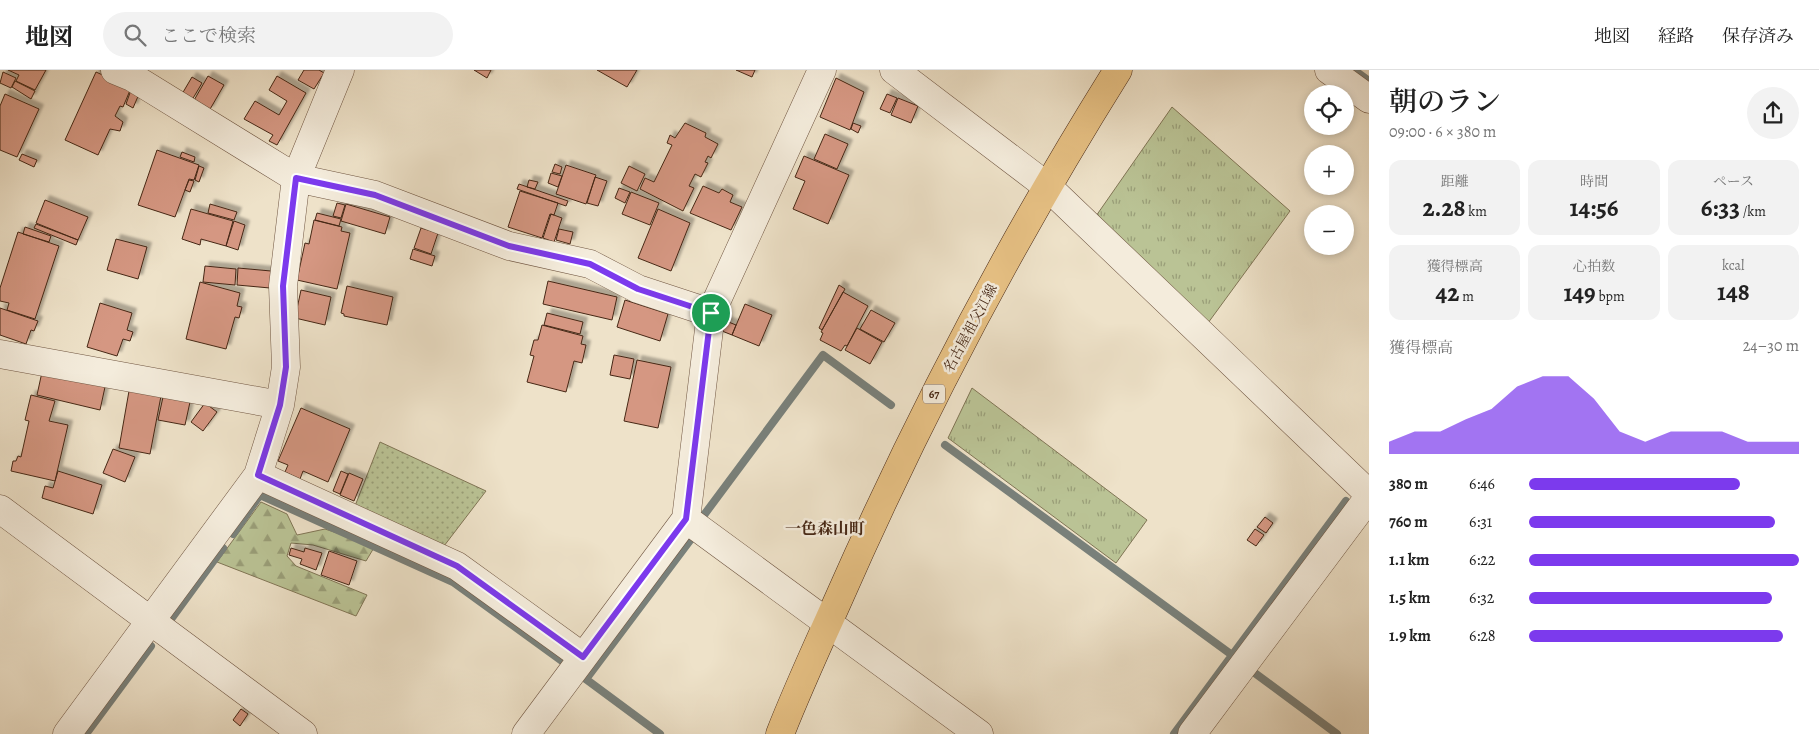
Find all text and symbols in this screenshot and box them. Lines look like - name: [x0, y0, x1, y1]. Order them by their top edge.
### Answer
- search box: [103, 12, 453, 57]
- text: 地図: [25, 21, 73, 53]
- icon: search: [121, 21, 149, 49]
- text: ここで検索: [161, 23, 256, 49]
- text: 地図: [1594, 24, 1630, 48]
- text: 経路: [1658, 24, 1694, 48]
- text: 保存済み: [1722, 24, 1794, 48]
- text: 朝のラン: [1389, 83, 1501, 121]
- map controls: [1304, 85, 1354, 255]
- button: locate: [1304, 85, 1354, 135]
- button: share: [1747, 87, 1799, 139]
- text: 09:00 · 6 × 380 m: [1389, 121, 1496, 143]
- button: +: [1304, 145, 1354, 195]
- text: 距離: [1441, 172, 1469, 191]
- text: 時間: [1580, 172, 1608, 191]
- text: ペース: [1713, 172, 1754, 191]
- text: 2.28: [1422, 191, 1465, 225]
- text: 14:56: [1569, 191, 1619, 225]
- text: 6:33: [1701, 191, 1740, 225]
- text: km: [1465, 202, 1487, 221]
- text: /km: [1740, 202, 1766, 221]
- button: −: [1304, 205, 1354, 255]
- text: kcal: [1722, 256, 1745, 275]
- text: 獲得標高: [1427, 257, 1483, 276]
- text: 心拍数: [1573, 257, 1615, 276]
- text: 148: [1717, 275, 1750, 309]
- text: 42: [1436, 276, 1459, 310]
- text: 149: [1563, 276, 1596, 310]
- street label: 名古屋祖父江線: [939, 281, 1002, 376]
- text: m: [1459, 287, 1474, 306]
- text: bpm: [1596, 287, 1625, 306]
- pin: [690, 292, 732, 334]
- icon: arrive: [697, 299, 725, 327]
- text: 24–30 m: [1743, 335, 1799, 357]
- text: 獲得標高: [1389, 337, 1453, 359]
- road number: 67: [923, 384, 945, 404]
- text: 380 m: [1389, 473, 1428, 495]
- text: 6:46: [1469, 473, 1495, 495]
- text: 760 m: [1389, 511, 1428, 533]
- text: 6:31: [1469, 511, 1492, 533]
- district label: 一色森山町: [785, 518, 865, 540]
- text: 1.1 km: [1389, 549, 1429, 571]
- text: 6:22: [1469, 549, 1495, 571]
- text: 1.5 km: [1389, 587, 1430, 609]
- text: 6:32: [1469, 587, 1494, 609]
- text: 1.9 km: [1389, 625, 1431, 647]
- text: 6:28: [1469, 625, 1496, 647]

